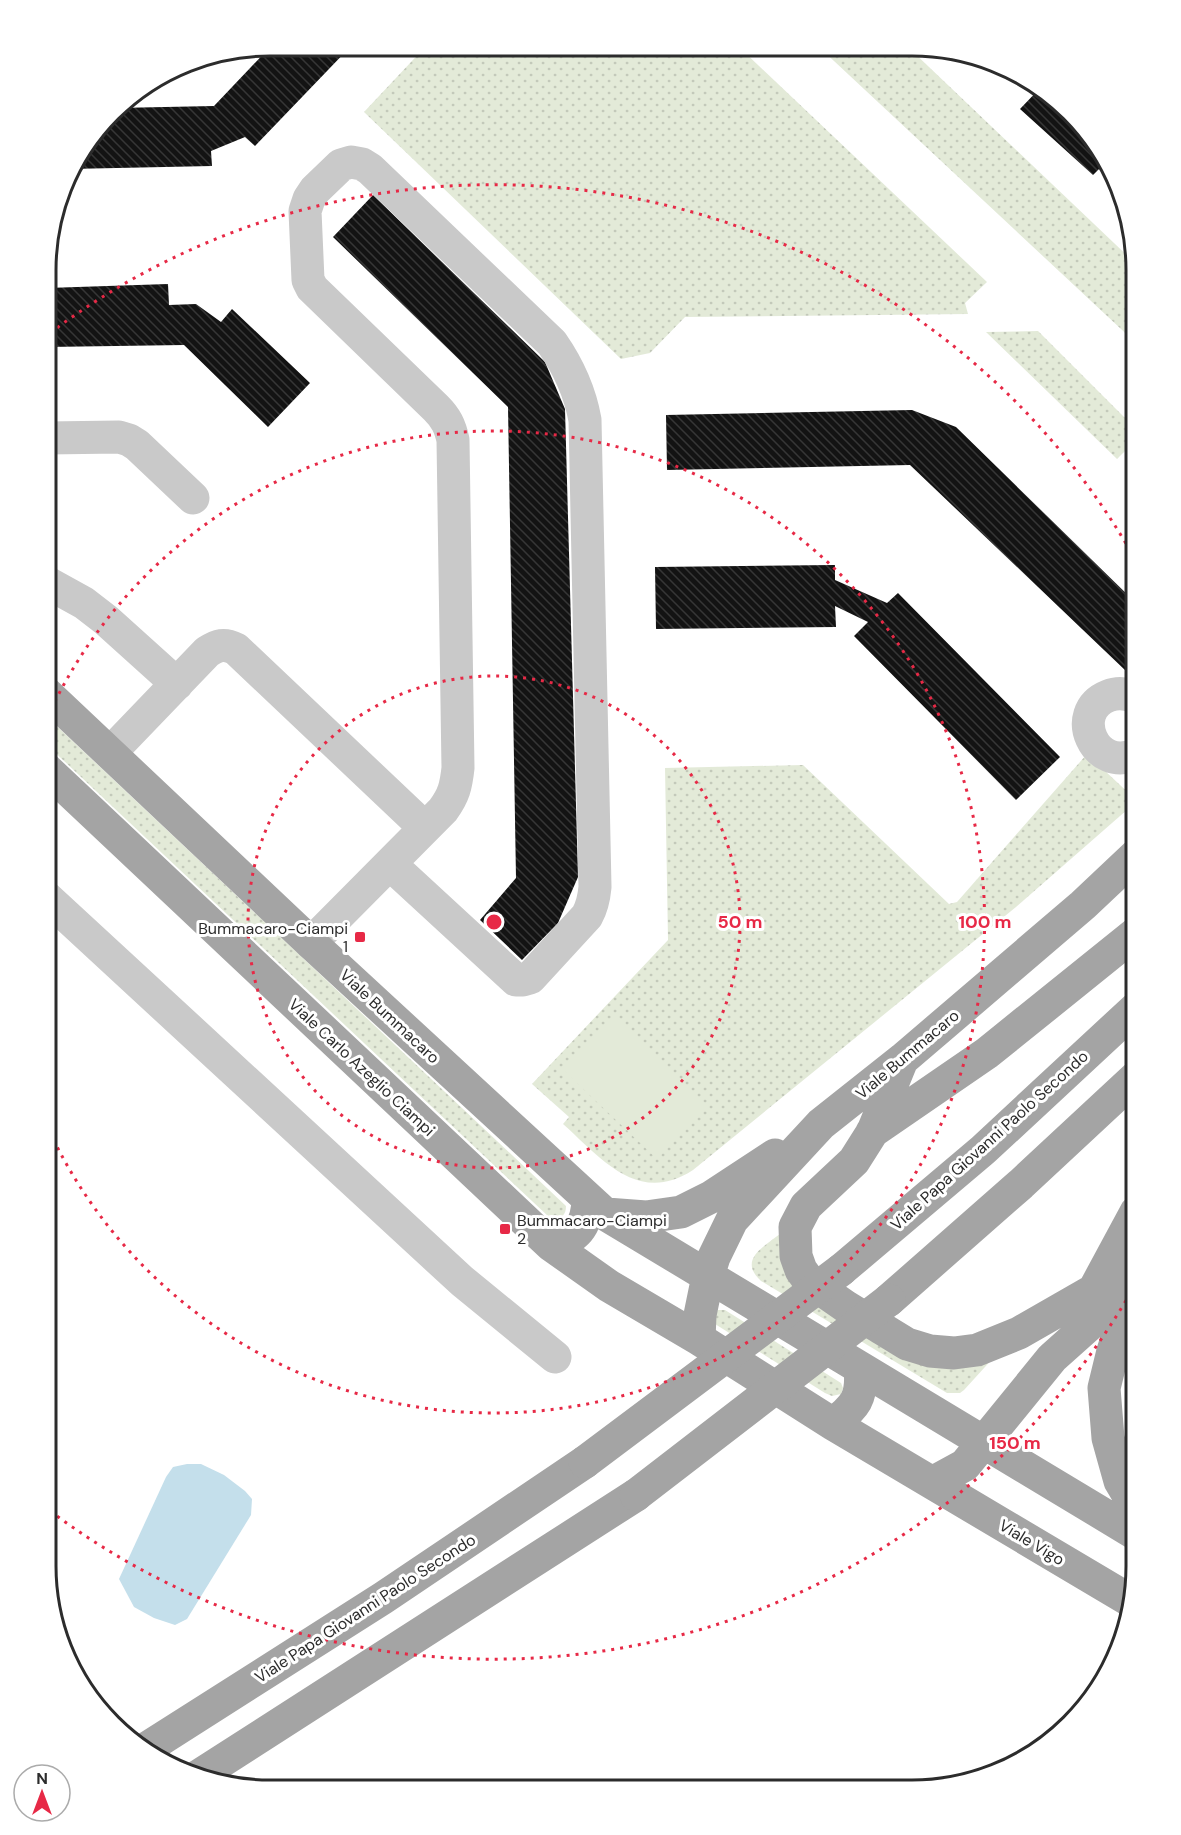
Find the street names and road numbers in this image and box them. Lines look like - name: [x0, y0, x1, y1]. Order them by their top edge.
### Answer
- street label: Viale Bummacaro: [335, 965, 444, 1068]
- street label: Viale Carlo Azeglio Ciampi: [284, 994, 439, 1141]
- street label: Viale Bummacaro: [851, 1005, 964, 1104]
- street label: Viale Papa Giovanni Paolo Secondo: [886, 1046, 1093, 1235]
- street label: Viale Vigo: [995, 1515, 1068, 1570]
- street label: Viale Papa Giovanni Paolo Secondo: [251, 1529, 480, 1688]

